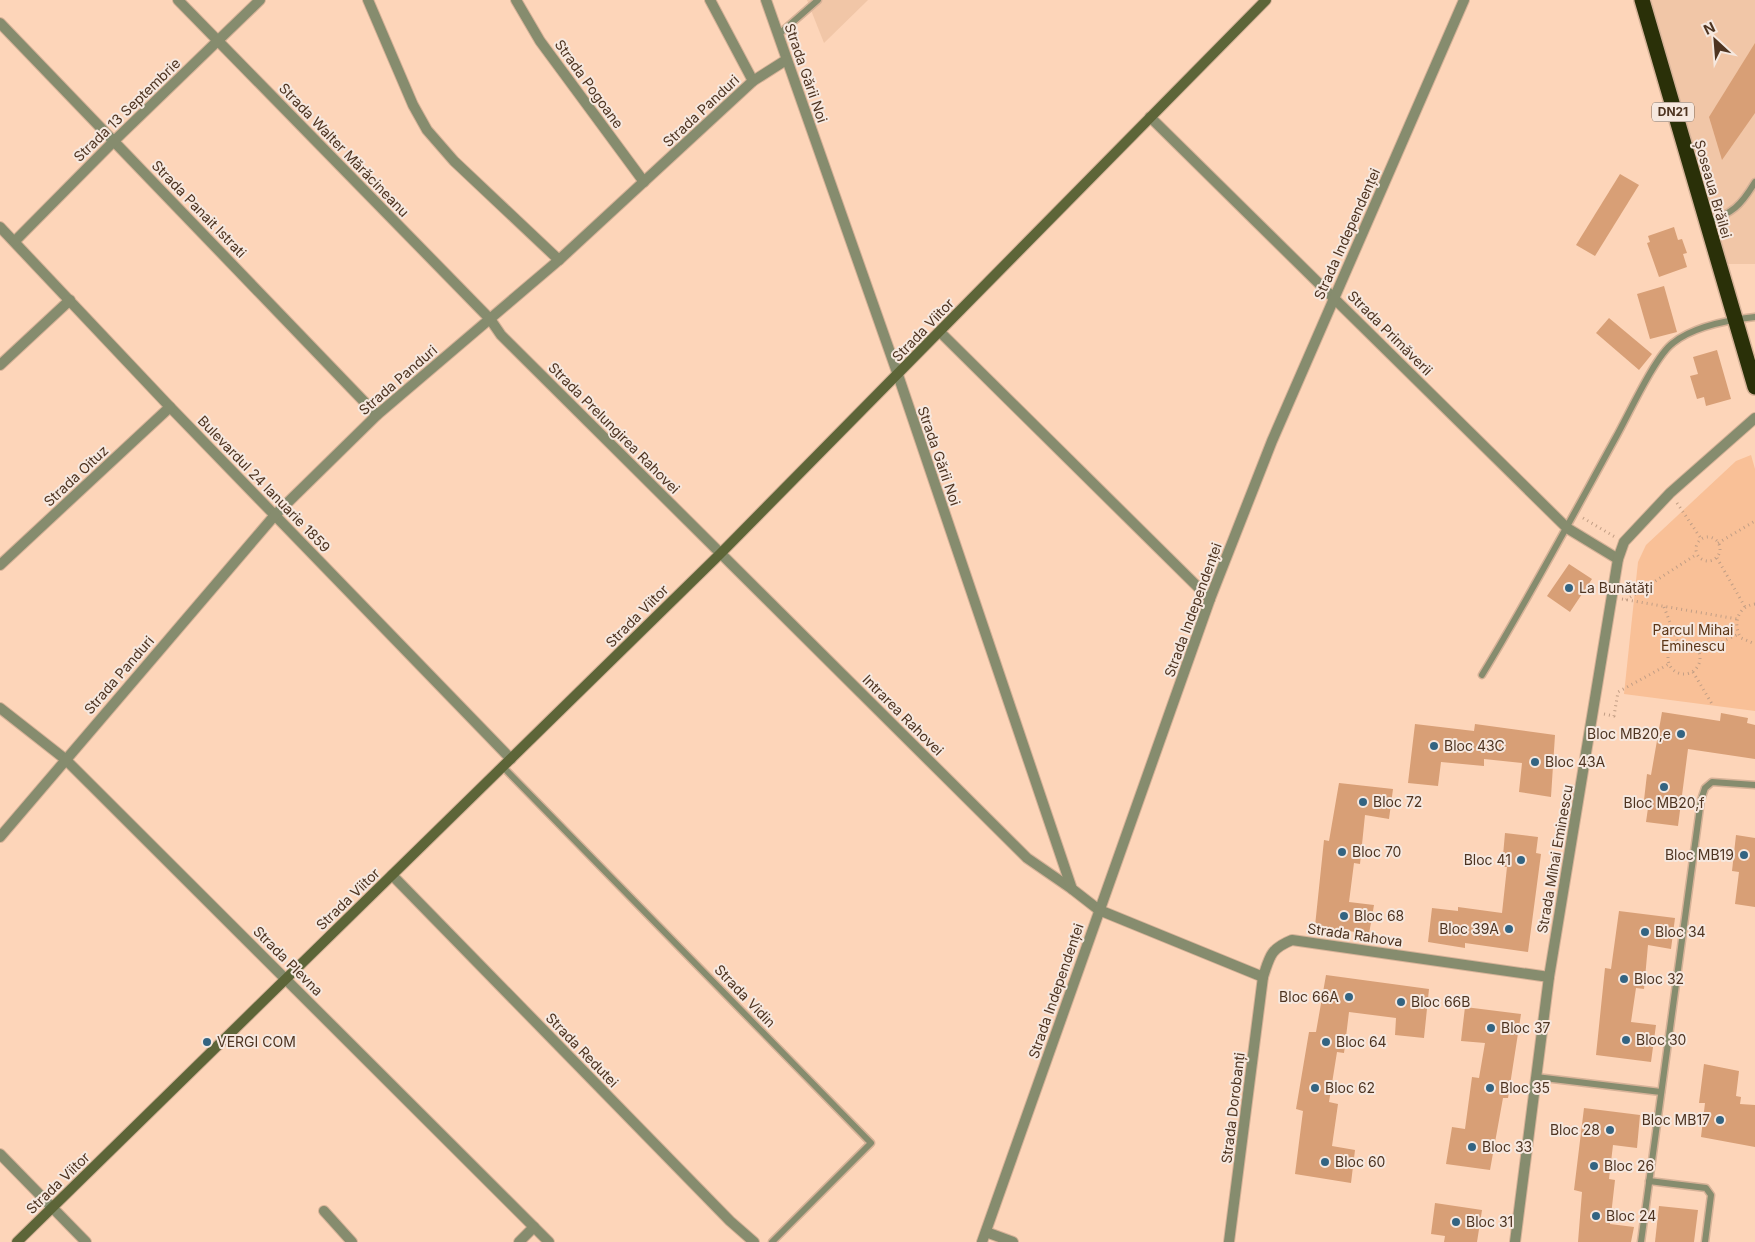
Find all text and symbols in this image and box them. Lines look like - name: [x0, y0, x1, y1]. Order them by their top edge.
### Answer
- north arrow: [1690, 15, 1740, 65]
- text: N: [1701, 18, 1718, 38]
- street label: Strada Gării Noi: [782, 21, 831, 125]
- street label: Strada Pogoane: [551, 36, 627, 131]
- street label: Strada 13 Septembrie: [70, 54, 183, 165]
- street label: Strada Panduri: [659, 71, 742, 150]
- street label: Strada Walter Mărăcineanu: [276, 79, 413, 220]
- road number: DN21: [1652, 102, 1694, 121]
- street label: Șoseaua Brăilei: [1690, 138, 1736, 240]
- street label: Strada Panait Istrati: [149, 156, 250, 261]
- street label: Strada Independenței: [1310, 166, 1384, 302]
- street label: Strada Primăverii: [1344, 287, 1436, 379]
- street label: Strada Viitor: [888, 294, 957, 365]
- street label: Strada Panduri: [355, 341, 440, 418]
- street label: Strada Prelungirea Rahovei: [545, 358, 684, 497]
- street label: Strada Gării Noi: [915, 404, 964, 508]
- street label: Bulevardul 24 Ianuarie 1859: [195, 412, 334, 556]
- street label: Strada Oituz: [40, 442, 111, 510]
- street label: Strada Independenței: [1160, 540, 1226, 680]
- place label: La Bunătăți: [1579, 579, 1653, 597]
- street label: Strada Viitor: [602, 581, 672, 651]
- marker: La Bunătăți: [1563, 582, 1575, 594]
- park label: Parcul Mihai Eminescu: [1652, 621, 1734, 654]
- street label: Strada Panduri: [80, 632, 157, 717]
- street label: Intrarea Rahovei: [859, 671, 947, 759]
- place label: Bloc MB20,e: [1587, 725, 1671, 742]
- marker: Bloc MB20,e: [1675, 728, 1687, 740]
- place label: Bloc 43C: [1444, 737, 1505, 754]
- marker: Bloc 43C: [1428, 740, 1440, 752]
- place label: Bloc 43A: [1545, 753, 1606, 770]
- marker: Bloc 43A: [1529, 756, 1541, 768]
- marker: Bloc MB20,f: [1658, 781, 1670, 793]
- street label: Strada Mihai Eminescu: [1533, 783, 1576, 935]
- place label: Bloc 72: [1373, 793, 1422, 810]
- place label: Bloc MB20,f: [1624, 794, 1704, 811]
- marker: Bloc 72: [1357, 796, 1369, 808]
- place label: Bloc 70: [1352, 843, 1401, 860]
- marker: Bloc 70: [1336, 846, 1348, 858]
- place label: Bloc MB19: [1665, 846, 1734, 863]
- marker: Bloc MB19: [1738, 849, 1750, 861]
- place label: Bloc 41: [1464, 851, 1511, 868]
- marker: Bloc 41: [1515, 854, 1527, 866]
- street label: Strada Viitor: [312, 864, 383, 933]
- place label: Bloc 68: [1354, 907, 1404, 924]
- marker: Bloc 68: [1338, 910, 1350, 922]
- street label: Strada Rahova: [1306, 919, 1404, 950]
- place label: Bloc 39A: [1439, 920, 1499, 937]
- street label: Strada Independenței: [1024, 921, 1088, 1061]
- street label: Strada Plevna: [250, 922, 327, 999]
- marker: Bloc 39A: [1503, 923, 1515, 935]
- place label: Bloc 34: [1655, 923, 1706, 940]
- marker: Bloc 34: [1639, 926, 1651, 938]
- street label: Strada Vidin: [711, 961, 779, 1030]
- place label: Bloc 32: [1634, 970, 1684, 987]
- marker: Bloc 32: [1618, 973, 1630, 985]
- place label: Bloc 66A: [1279, 988, 1339, 1005]
- marker: Bloc 66A: [1343, 991, 1355, 1003]
- place label: Bloc 66B: [1411, 993, 1470, 1010]
- marker: Bloc 66B: [1395, 996, 1407, 1008]
- street label: Strada Redutei: [543, 1009, 622, 1090]
- place label: Bloc 37: [1501, 1019, 1551, 1036]
- marker: Bloc 37: [1485, 1022, 1497, 1034]
- place label: Bloc 30: [1636, 1031, 1686, 1048]
- place label: VERGI COM: [217, 1033, 296, 1050]
- place label: Bloc 64: [1336, 1033, 1387, 1050]
- marker: Bloc 30: [1620, 1034, 1632, 1046]
- marker: VERGI COM: [201, 1036, 213, 1048]
- marker: Bloc 64: [1320, 1036, 1332, 1048]
- street label: Strada Dorobanți: [1217, 1051, 1249, 1165]
- place label: Bloc 62: [1325, 1079, 1375, 1096]
- place label: Bloc 35: [1500, 1079, 1550, 1096]
- marker: Bloc 62: [1309, 1082, 1321, 1094]
- marker: Bloc 35: [1484, 1082, 1496, 1094]
- place label: Bloc MB17: [1642, 1111, 1710, 1128]
- marker: Bloc MB17: [1714, 1114, 1726, 1126]
- place label: Bloc 28: [1550, 1121, 1600, 1138]
- marker: Bloc 28: [1604, 1124, 1616, 1136]
- place label: Bloc 33: [1482, 1138, 1532, 1155]
- marker: Bloc 33: [1466, 1141, 1478, 1153]
- street label: Strada Viitor: [22, 1148, 93, 1217]
- place label: Bloc 60: [1335, 1153, 1385, 1170]
- marker: Bloc 60: [1319, 1156, 1331, 1168]
- place label: Bloc 26: [1604, 1157, 1654, 1174]
- marker: Bloc 26: [1588, 1160, 1600, 1172]
- place label: Bloc 24: [1606, 1207, 1656, 1224]
- marker: Bloc 24: [1590, 1210, 1602, 1222]
- place label: Bloc 31: [1466, 1213, 1513, 1230]
- marker: Bloc 31: [1450, 1216, 1462, 1228]

